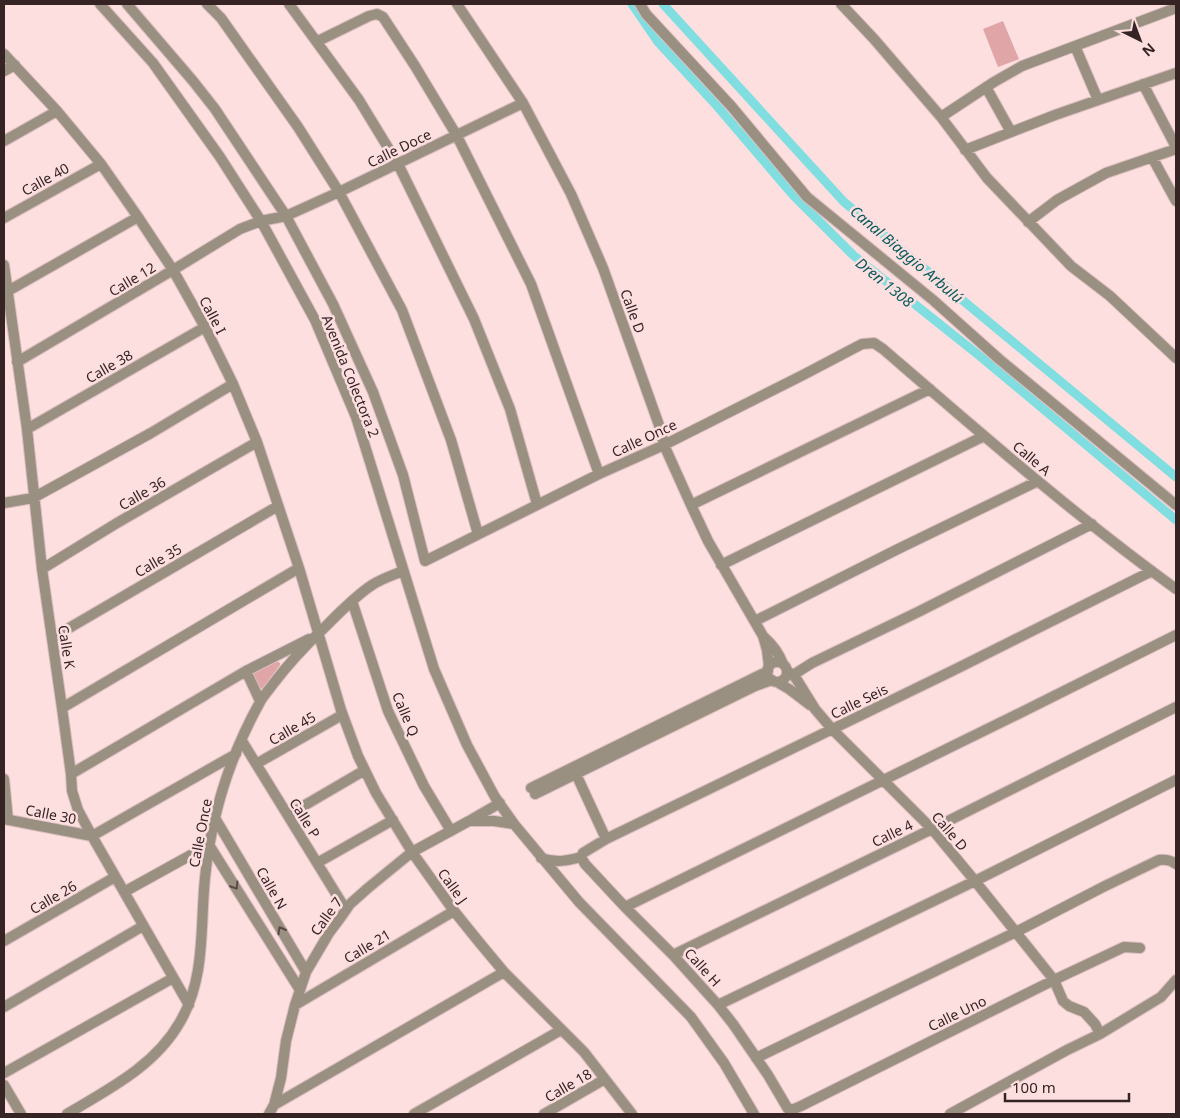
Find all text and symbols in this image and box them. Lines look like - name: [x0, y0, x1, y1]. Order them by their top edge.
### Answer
- north arrow: [1115, 15, 1165, 65]
- text: N: [1138, 39, 1160, 61]
- street label: Calle Doce: [364, 124, 434, 172]
- street label: Calle 40: [18, 158, 72, 200]
- water label: Canal Biaggio Arbulú: [846, 201, 968, 307]
- water label: Dren 1308: [852, 253, 919, 312]
- street label: Calle 12: [105, 258, 159, 300]
- street label: Calle D: [616, 286, 650, 336]
- street label: Calle I: [195, 293, 231, 337]
- street label: Avenida Colectora 2: [318, 312, 384, 440]
- street label: Calle 38: [82, 345, 136, 387]
- street label: Calle Once: [608, 415, 680, 461]
- street label: Calle A: [1009, 436, 1055, 480]
- street label: Calle 36: [115, 472, 169, 514]
- street label: Calle 35: [131, 539, 185, 581]
- street label: Calle K: [54, 624, 80, 671]
- street label: Calle Seis: [827, 679, 891, 723]
- street label: Calle Q: [388, 689, 424, 739]
- street label: Calle 45: [265, 707, 319, 749]
- street label: Calle P: [285, 794, 325, 842]
- street label: Calle Once: [184, 797, 216, 869]
- street label: Calle 30: [24, 800, 78, 828]
- street label: Calle D: [928, 808, 972, 854]
- street label: Calle 4: [868, 815, 916, 851]
- street label: Calle N: [252, 863, 292, 913]
- street label: Calle J: [434, 865, 472, 907]
- street label: Calle 26: [26, 876, 80, 918]
- one-way arrow: [229, 881, 238, 890]
- street label: Calle 7: [306, 893, 346, 939]
- street label: Calle 21: [340, 925, 394, 967]
- one-way arrow: [278, 927, 288, 936]
- street label: Calle H: [681, 944, 725, 990]
- street label: Calle Uno: [925, 991, 989, 1035]
- street label: Calle 18: [541, 1064, 595, 1106]
- scale bar: [1005, 1070, 1129, 1102]
- text: 100 m: [1012, 1077, 1056, 1097]

